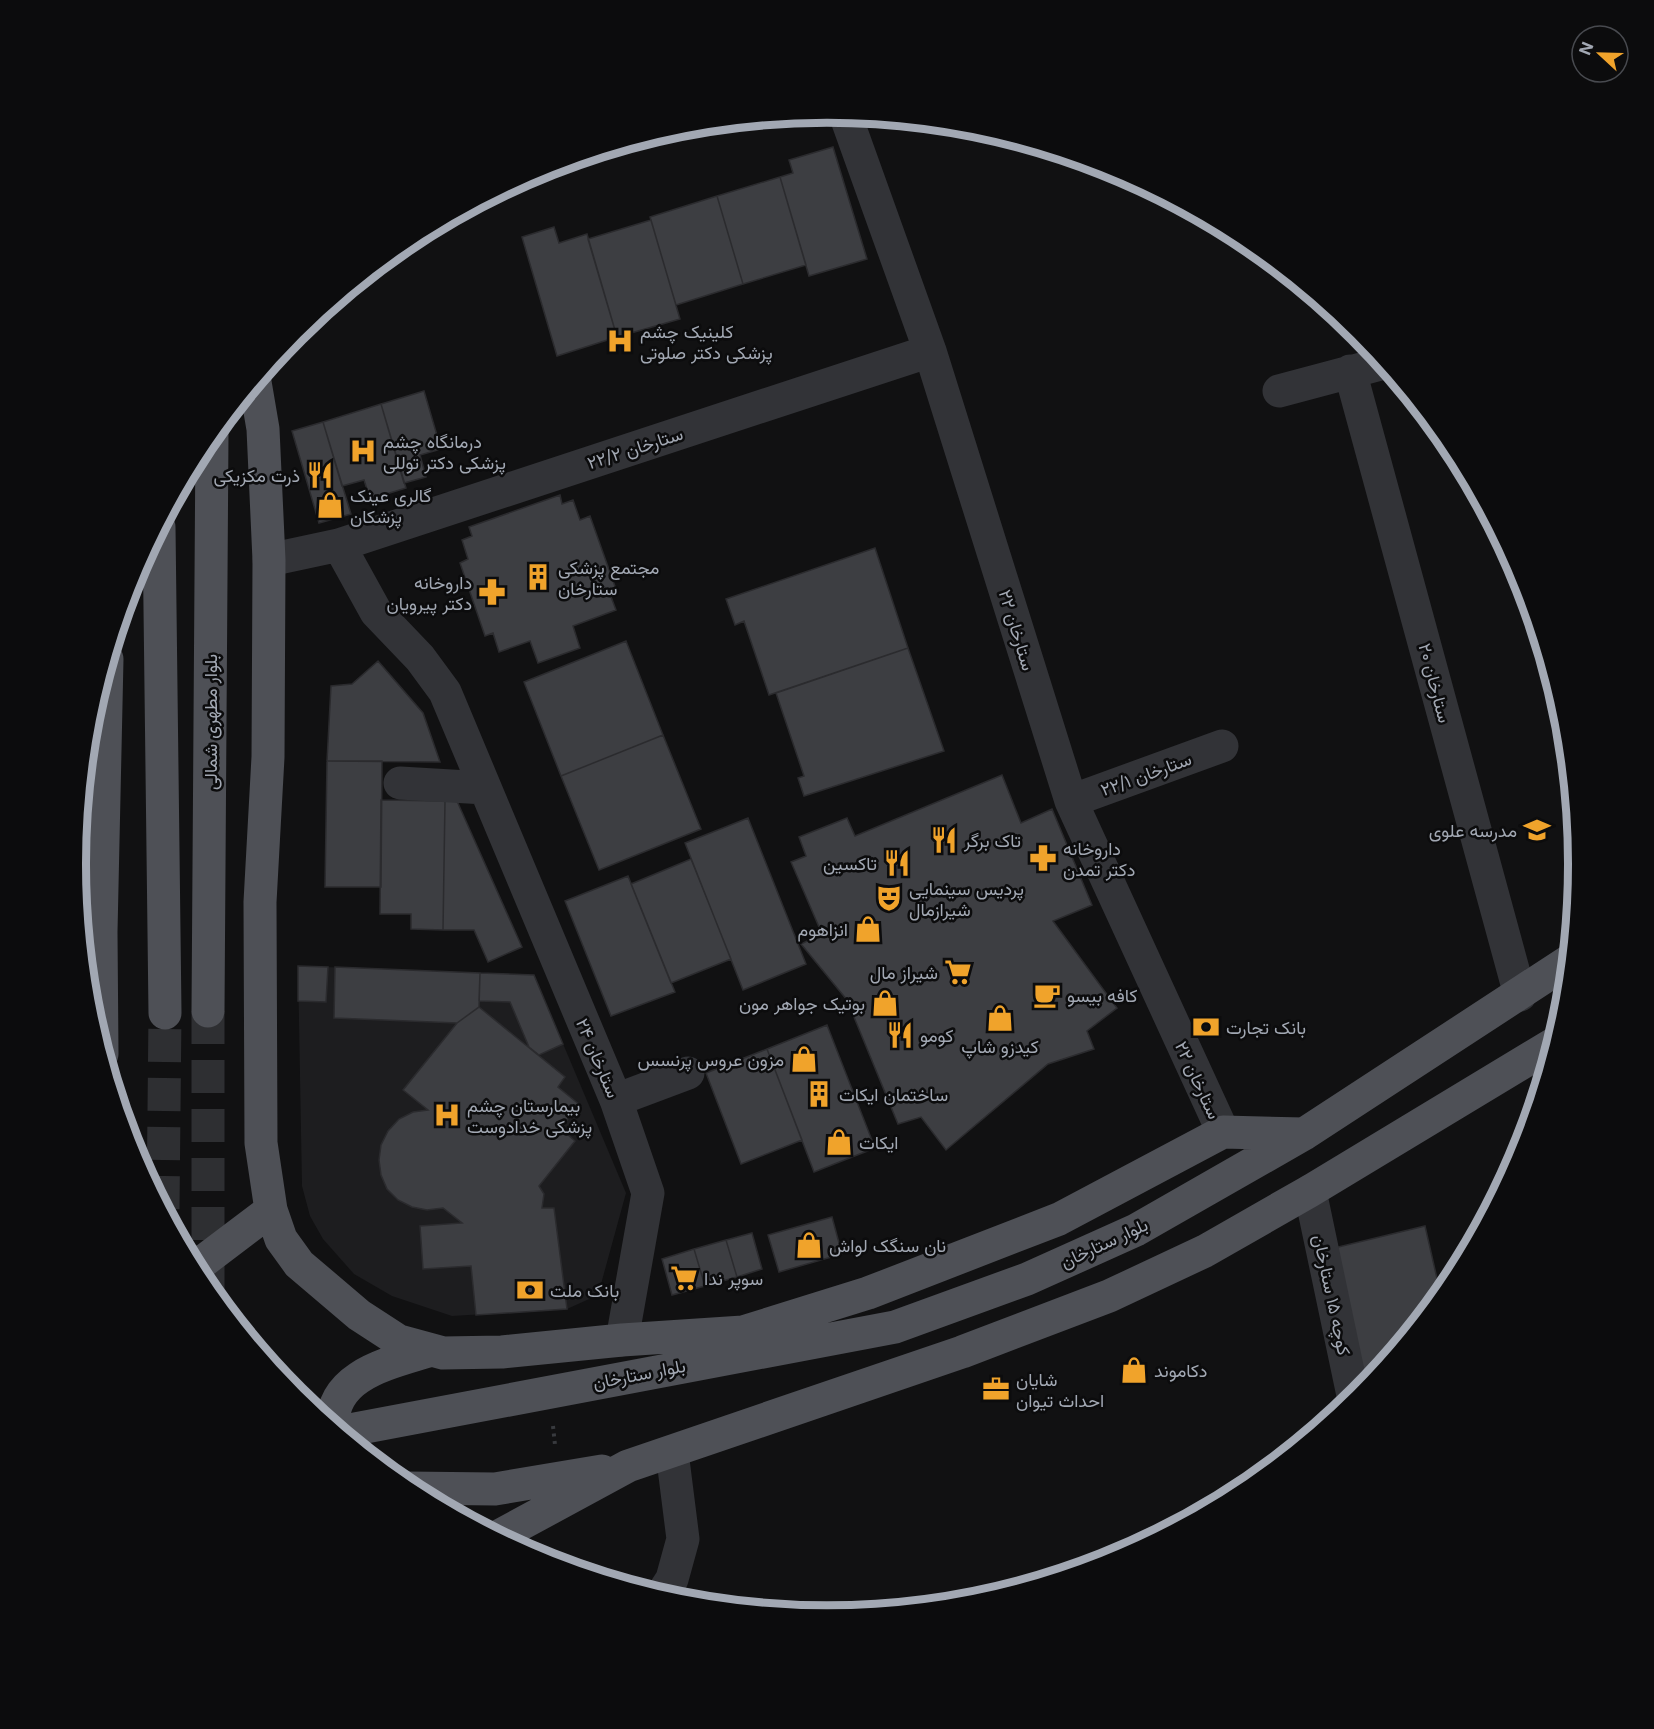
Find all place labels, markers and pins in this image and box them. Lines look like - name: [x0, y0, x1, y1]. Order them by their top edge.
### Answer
- place label: کلینیک چشم پزشکی دکتر صلوتی: [640, 321, 773, 365]
- hospital icon: کلینیک چشم پزشکی دکتر صلوتی: [605, 326, 635, 356]
- place label: درمانگاه چشم پزشكی دكتر توللی: [383, 431, 506, 475]
- hospital icon: درمانگاه چشم پزشكی دكتر توللی: [348, 436, 378, 466]
- restaurant icon: ذرت مکزیکی: [305, 460, 335, 490]
- place label: ذرت مکزیکی: [214, 465, 300, 487]
- place label: گالری عینک پزشکان: [350, 485, 432, 529]
- shop icon: گالری عینک پزشکان: [315, 490, 345, 520]
- place label: مجتمع پزشکی ستارخان: [558, 557, 659, 600]
- building icon: مجتمع پزشکی ستارخان: [523, 562, 553, 592]
- place label: داروخانه دکتر پیرویان: [387, 572, 472, 616]
- pharmacy icon: داروخانه دکتر پیرویان: [477, 577, 507, 607]
- school or university icon: مدرسه علوی: [1522, 815, 1552, 845]
- place label: مدرسه علوی: [1429, 820, 1517, 842]
- restaurant icon: تاک برگر: [929, 825, 959, 855]
- place label: تاک برگر: [963, 830, 1021, 852]
- place label: داروخانه دکتر تمدن: [1063, 838, 1135, 881]
- pharmacy icon: داروخانه دکتر تمدن: [1028, 843, 1058, 873]
- restaurant icon: تاکسین: [882, 848, 912, 878]
- place label: تاکسین: [823, 853, 877, 875]
- place label: پردیس سینمایی شیرازمال: [909, 878, 1024, 921]
- theatre icon: پردیس سینمایی شیرازمال: [874, 883, 904, 913]
- shop icon: انزاهوم: [853, 914, 883, 944]
- place label: انزاهوم: [798, 919, 848, 942]
- supermarket icon: شیراز مال: [943, 957, 973, 987]
- place label: شیراز مال: [870, 962, 938, 984]
- cafe icon: کافه بیسو: [1032, 980, 1062, 1010]
- place label: کافه بیسو: [1067, 985, 1137, 1007]
- shop icon: بوتیک جواهر مون: [870, 988, 900, 1018]
- place label: بوتیک جواهر مون: [739, 993, 865, 1015]
- shop icon: کیدزو شاپ: [985, 1003, 1015, 1033]
- bank icon: بانک تجارت: [1191, 1012, 1221, 1042]
- place label: بانک تجارت: [1226, 1017, 1306, 1039]
- restaurant icon: کومو: [885, 1020, 915, 1050]
- place label: کومو: [920, 1025, 954, 1047]
- place label: کیدزو شاپ: [961, 1036, 1039, 1059]
- shop icon: مزون عروس پرنسس: [789, 1044, 819, 1074]
- place label: مزون عروس پرنسس: [638, 1049, 784, 1072]
- building icon: ساختمان ایکات: [804, 1079, 834, 1109]
- place label: ساختمان ایکات: [839, 1084, 948, 1105]
- place label: بیمارستان چشم پزشکی خدادوست: [467, 1095, 592, 1139]
- hospital icon: بیمارستان چشم پزشکی خدادوست: [432, 1100, 462, 1130]
- shop icon: ايكات: [824, 1127, 854, 1157]
- place label: ايكات: [859, 1132, 898, 1153]
- shop icon: نان سنگک لواش: [794, 1230, 824, 1260]
- place label: نان سنگک لواش: [829, 1235, 946, 1257]
- supermarket icon: سوپر ندا: [669, 1263, 699, 1293]
- place label: سوپر ندا: [704, 1268, 763, 1291]
- bank icon: بانک ملت: [515, 1275, 545, 1305]
- place label: بانک ملت: [550, 1280, 619, 1301]
- shop icon: دکاموند: [1119, 1355, 1149, 1385]
- place label: دکاموند: [1154, 1360, 1207, 1382]
- place label: شایان احداث تیوان: [1016, 1369, 1104, 1412]
- office icon: شایان احداث تیوان: [981, 1374, 1011, 1404]

